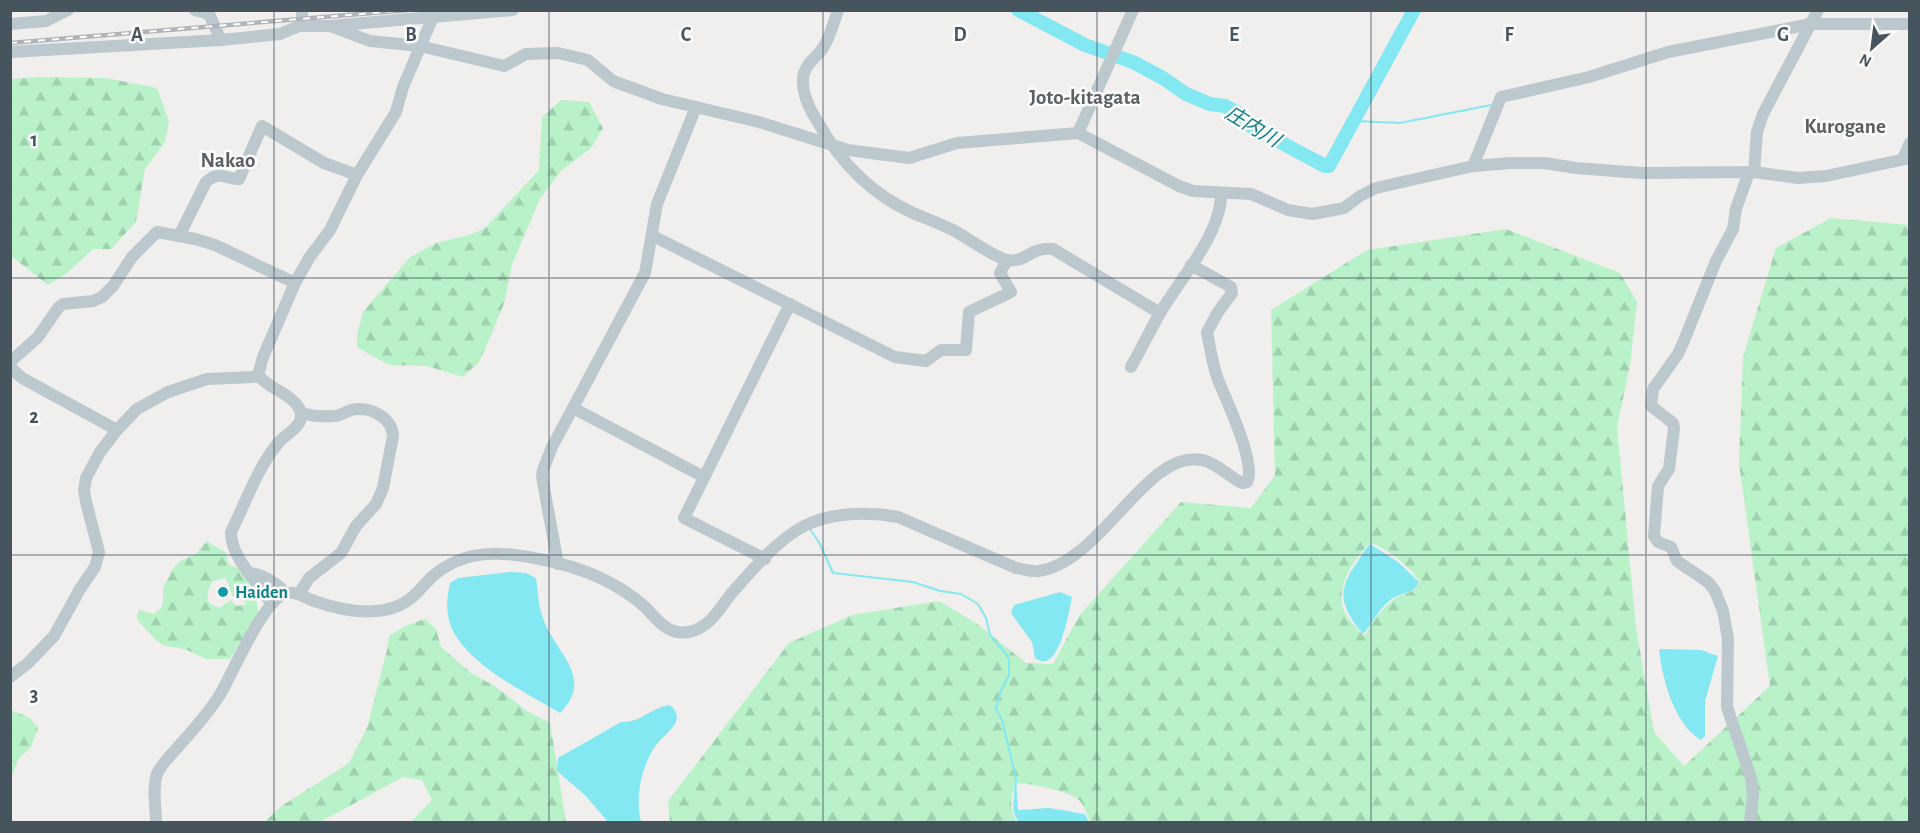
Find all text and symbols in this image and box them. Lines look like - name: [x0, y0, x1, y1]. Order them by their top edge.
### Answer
- north arrow: [1842, 18, 1902, 78]
- text: A: [131, 25, 143, 45]
- text: B: [405, 25, 417, 45]
- text: C: [681, 25, 692, 45]
- text: D: [953, 25, 967, 45]
- text: E: [1229, 25, 1239, 45]
- text: F: [1504, 25, 1514, 45]
- text: G: [1777, 25, 1789, 45]
- text: N: [1857, 51, 1874, 70]
- district label: Joto-kitagata: [1029, 87, 1141, 108]
- water label: 庄内川: [1222, 102, 1286, 152]
- district label: Kurogane: [1804, 116, 1886, 137]
- text: 1: [30, 130, 38, 150]
- district label: Nakao: [201, 150, 255, 171]
- text: 2: [29, 407, 39, 427]
- place label: Haiden: [235, 584, 288, 602]
- marker: Haiden: [216, 585, 230, 599]
- text: 3: [30, 685, 38, 705]

